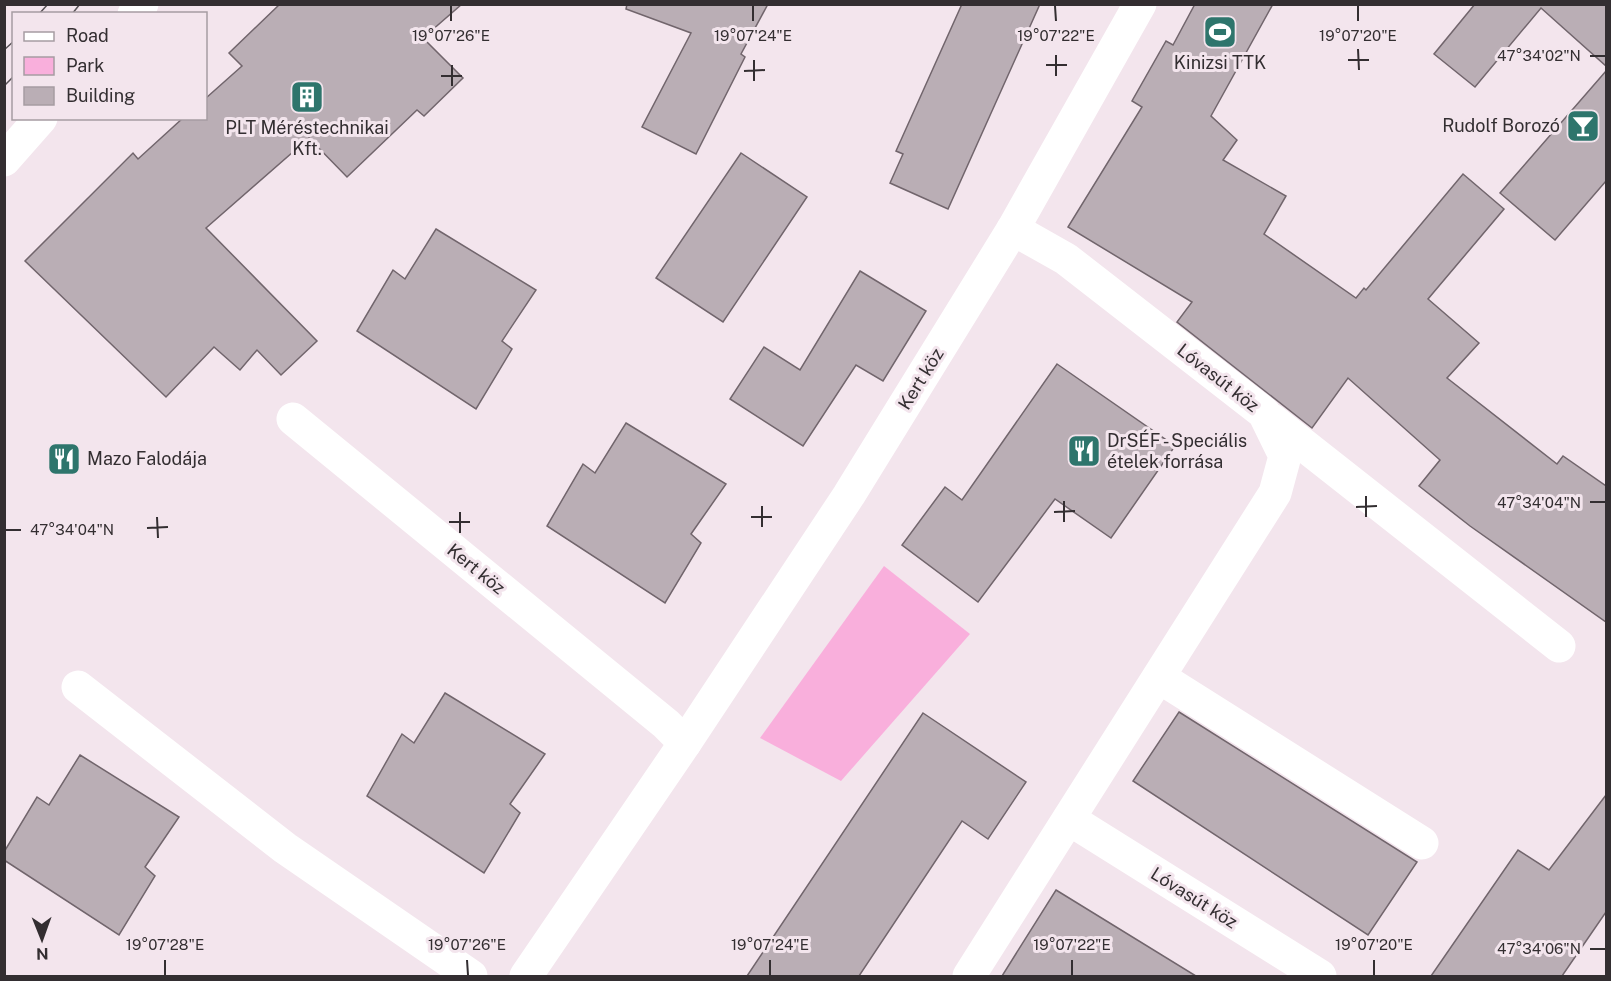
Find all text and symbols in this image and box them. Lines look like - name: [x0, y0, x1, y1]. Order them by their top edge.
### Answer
- legend: [12, 12, 207, 120]
- sports icon: Kinizsi TTK: [1202, 14, 1238, 50]
- text: Road: [66, 25, 109, 46]
- text: 19°07'26"E: [412, 27, 490, 44]
- text: 19°07'24"E: [714, 27, 792, 44]
- text: 19°07'22"E: [1017, 27, 1095, 44]
- text: 19°07'20"E: [1319, 27, 1397, 44]
- text: 47°34'02"N: [1497, 47, 1581, 64]
- place label: Kinizsi TTK: [1174, 52, 1266, 73]
- text: Park: [66, 55, 104, 76]
- building icon: PLT Méréstechnikai Kft.: [289, 79, 325, 115]
- text: Building: [66, 85, 135, 106]
- bar icon: Rudolf Borozó: [1565, 108, 1601, 144]
- place label: Rudolf Borozó: [1442, 115, 1560, 136]
- place label: PLT Méréstechnikai Kft.: [225, 117, 389, 159]
- street label: Lóvasút köz: [1173, 339, 1263, 416]
- street label: Kert köz: [894, 344, 948, 413]
- place label: DrSÉF - Speciális ételek forrása: [1107, 429, 1247, 472]
- restaurant icon: DrSÉF - Speciális ételek forrása: [1066, 433, 1102, 469]
- restaurant icon: Mazo Falodája: [46, 441, 82, 477]
- place label: Mazo Falodája: [87, 448, 207, 469]
- text: 47°34'04"N: [1497, 494, 1581, 511]
- text: 47°34'04"N: [30, 521, 114, 538]
- street label: Kert köz: [443, 539, 510, 598]
- street label: Lóvasút köz: [1147, 863, 1241, 932]
- north arrow: [12, 909, 72, 969]
- text: 19°07'28"E: [126, 936, 204, 953]
- text: 19°07'26"E: [428, 936, 506, 953]
- text: 19°07'24"E: [731, 936, 809, 953]
- text: 19°07'22"E: [1033, 936, 1111, 953]
- text: 19°07'20"E: [1335, 936, 1413, 953]
- text: 47°34'06"N: [1497, 940, 1581, 957]
- text: N: [36, 944, 49, 963]

